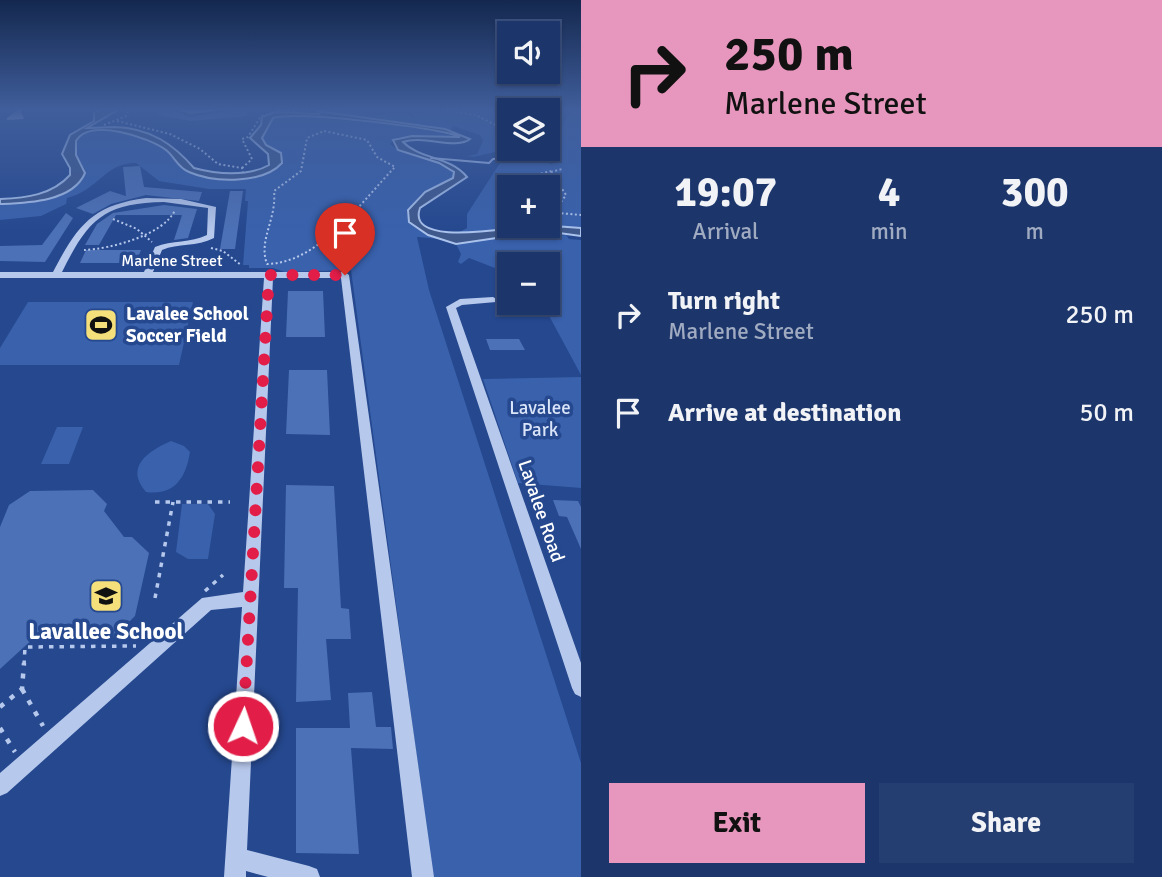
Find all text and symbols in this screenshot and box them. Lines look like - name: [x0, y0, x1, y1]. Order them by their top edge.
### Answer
- map controls: [497, 21, 560, 315]
- button: sound: [497, 21, 560, 84]
- text: 250 m: [724, 24, 854, 84]
- icon: right: [609, 28, 700, 119]
- text: Marlene Street: [724, 84, 927, 123]
- button: layers: [497, 98, 560, 161]
- text: 19:07: [674, 167, 777, 218]
- text: 4: [878, 167, 900, 218]
- text: 300: [1001, 167, 1069, 218]
- button: +: [497, 175, 560, 238]
- pin: [315, 203, 375, 275]
- icon: arrive: [326, 214, 364, 252]
- text: Arrival: [693, 217, 759, 246]
- text: min: [870, 217, 908, 246]
- text: m: [1026, 217, 1044, 246]
- street label: Marlene Street: [121, 251, 223, 271]
- button: −: [497, 252, 560, 315]
- text: Turn right: [668, 285, 780, 317]
- icon: right: [609, 296, 647, 334]
- text: 250 m: [1065, 299, 1134, 331]
- place label: Lavalee School Soccer Field: [126, 302, 249, 348]
- sports icon: Lavalee School Soccer Field: [82, 306, 120, 344]
- text: Marlene Street: [668, 317, 814, 346]
- icon: arrive: [609, 394, 647, 432]
- park label: Lavalee Park: [509, 396, 571, 442]
- text: Arrive at destination: [668, 397, 901, 429]
- text: 50 m: [1079, 397, 1134, 429]
- street label: Lavalee Road: [512, 457, 570, 565]
- school or university icon: Lavallee School: [87, 577, 125, 615]
- place label: Lavallee School: [28, 617, 184, 646]
- position arrow: [206, 689, 280, 763]
- button: Exit: [609, 783, 865, 863]
- button: Share: [879, 783, 1134, 863]

